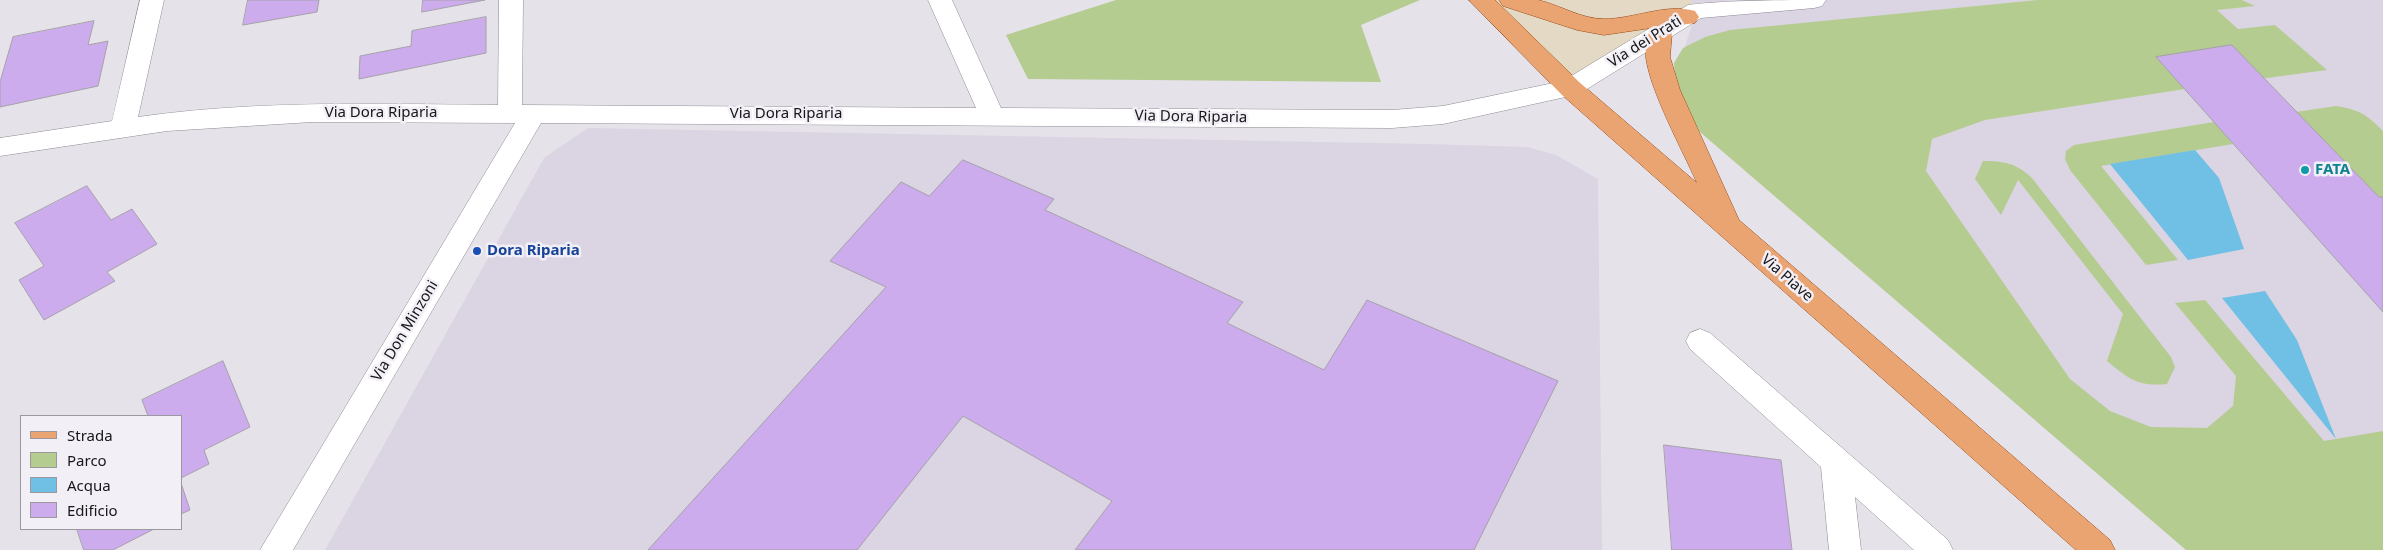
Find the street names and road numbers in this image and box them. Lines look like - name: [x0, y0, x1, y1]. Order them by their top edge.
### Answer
- street label: Via dei Prati: [1605, 12, 1685, 72]
- street label: Via Dora Riparia: [325, 104, 437, 122]
- street label: Via Dora Riparia: [730, 105, 842, 123]
- street label: Via Dora Riparia: [1134, 107, 1248, 127]
- street label: Via Piave: [1757, 251, 1817, 305]
- street label: Via Don Minzoni: [368, 277, 442, 385]

